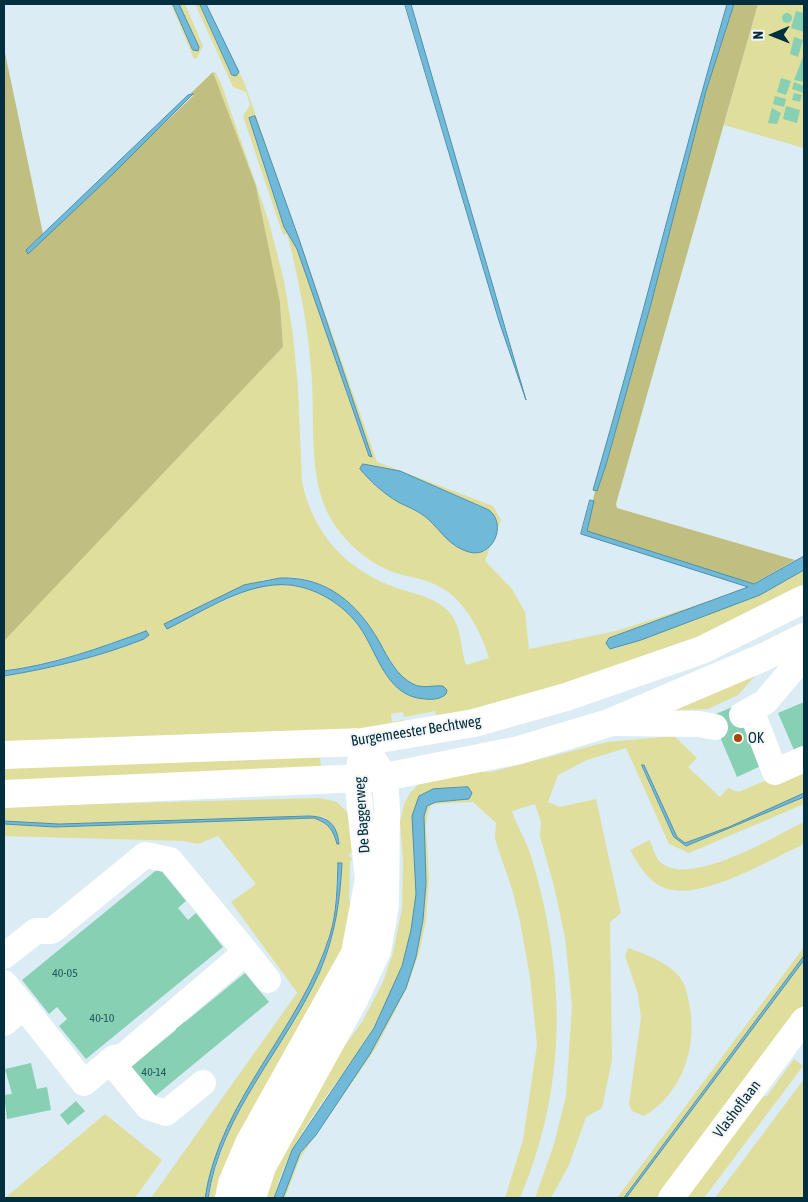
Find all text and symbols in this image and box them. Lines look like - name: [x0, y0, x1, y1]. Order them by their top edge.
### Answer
- north arrow: [748, 10, 798, 60]
- text: N: [750, 31, 766, 40]
- street label: Burgemeester Bechtweg: [350, 712, 482, 750]
- place label: OK: [748, 729, 764, 747]
- marker: OK: [732, 732, 744, 744]
- street label: De Baggerweg: [350, 776, 374, 854]
- house number: 40-05: [52, 966, 78, 980]
- house number: 40-10: [90, 1011, 114, 1025]
- house number: 40-14: [142, 1065, 166, 1079]
- street label: Vlashoflaan: [710, 1077, 764, 1141]

